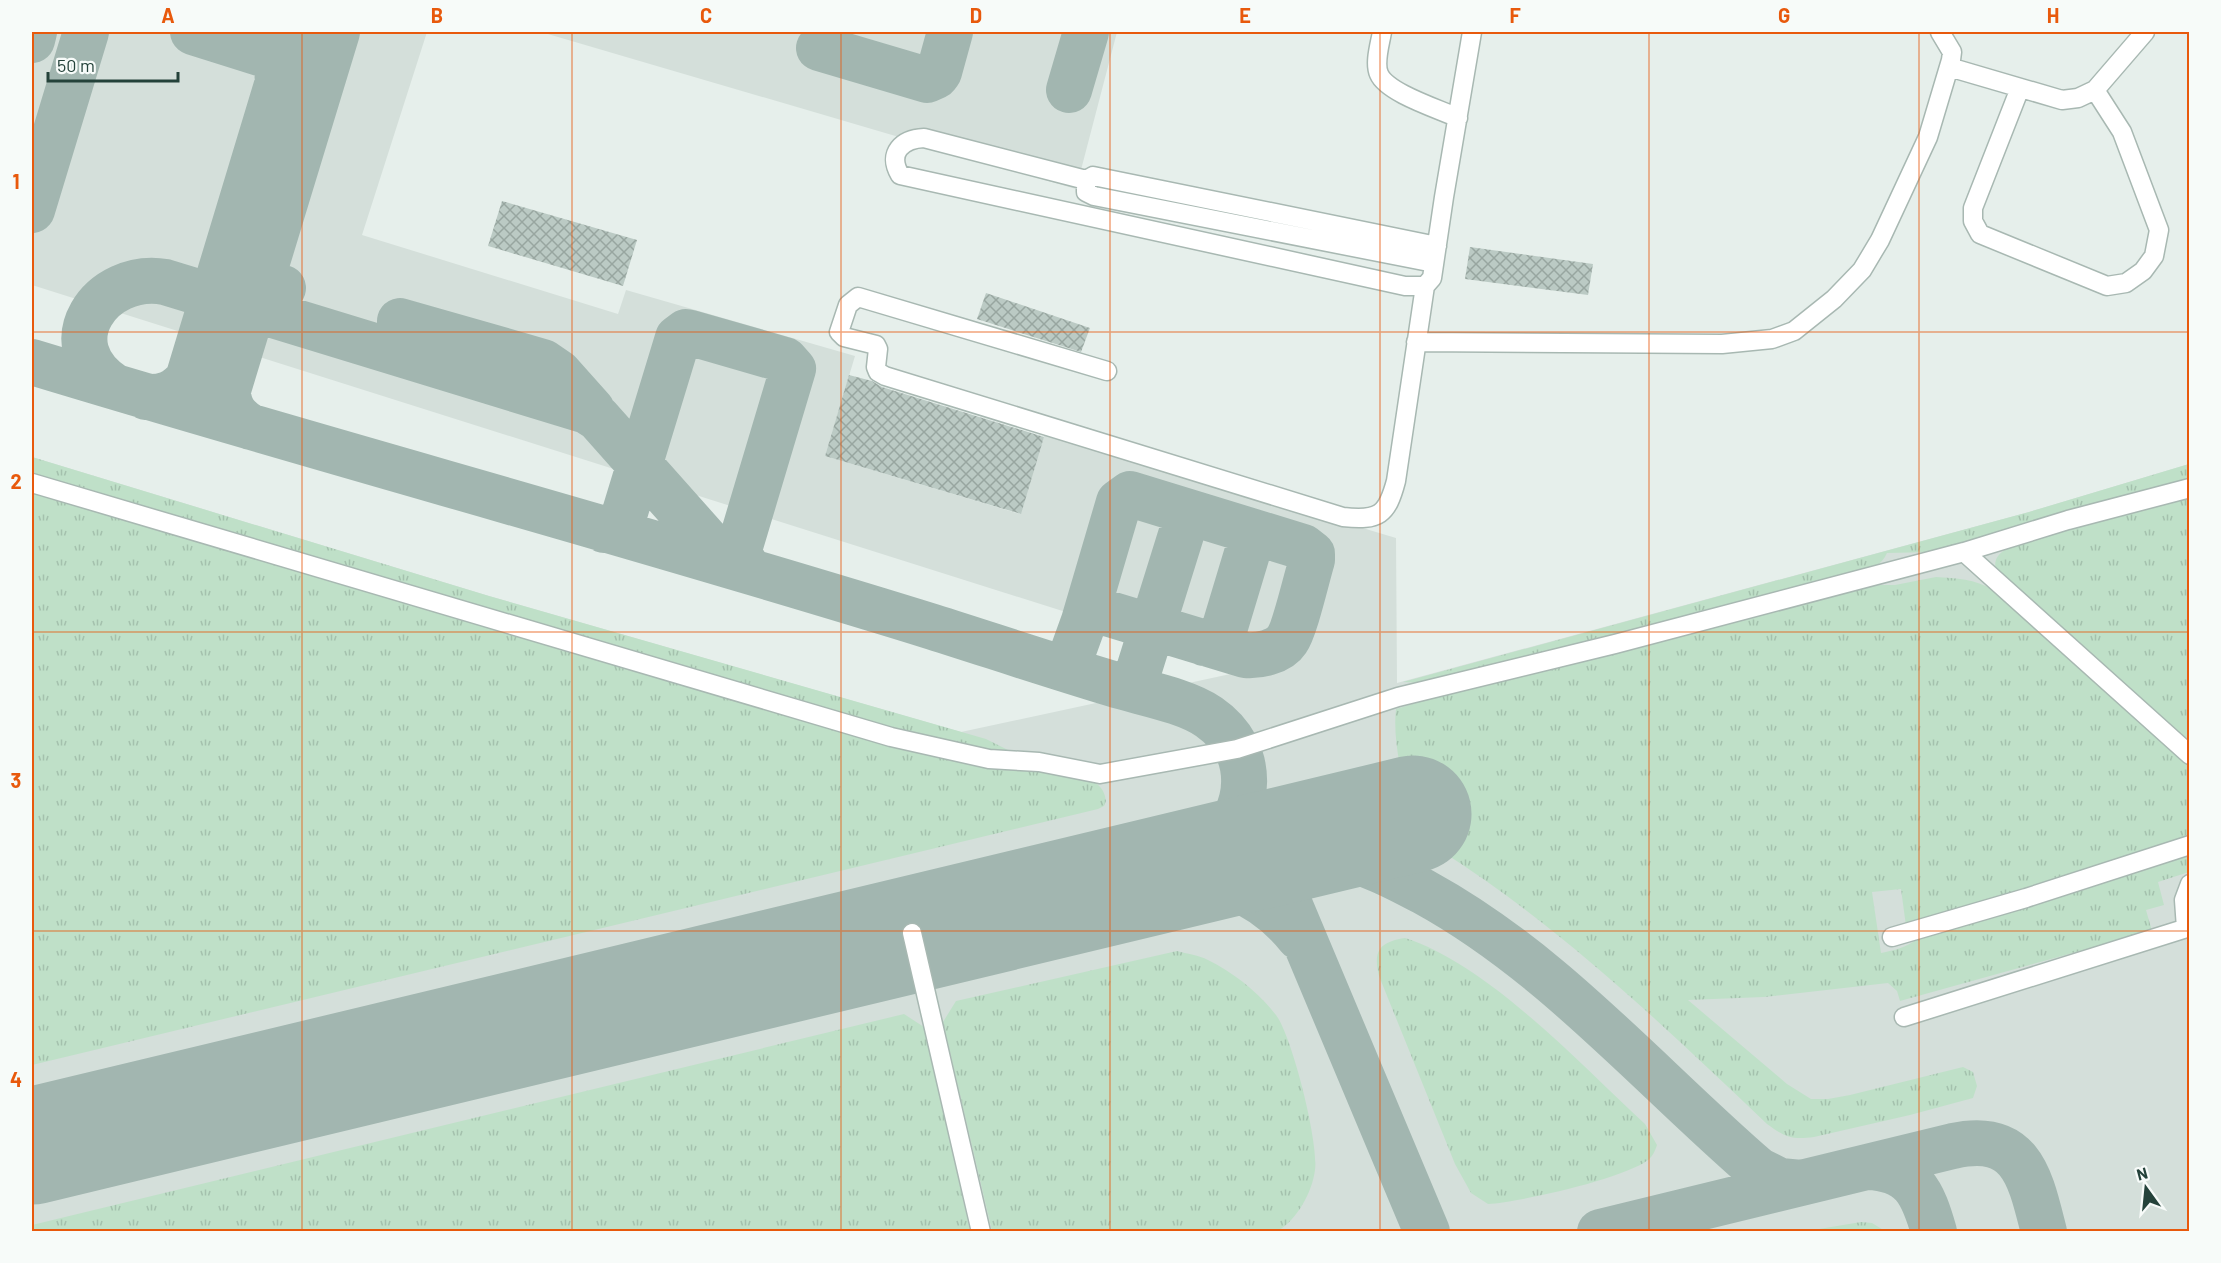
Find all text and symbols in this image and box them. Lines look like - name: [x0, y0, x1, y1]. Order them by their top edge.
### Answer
- text: A: [161, 3, 175, 27]
- text: B: [431, 3, 443, 27]
- text: C: [700, 3, 712, 27]
- text: D: [970, 3, 982, 27]
- text: E: [1239, 3, 1251, 27]
- text: F: [1509, 3, 1521, 27]
- text: G: [1778, 3, 1790, 27]
- text: H: [2047, 3, 2059, 27]
- scale bar: [48, 45, 178, 83]
- text: 50 m: [57, 54, 95, 76]
- text: 1: [12, 169, 20, 193]
- text: 2: [10, 469, 22, 493]
- text: 3: [11, 768, 21, 792]
- text: 4: [10, 1067, 22, 1091]
- north arrow: [2116, 1158, 2176, 1218]
- text: N: [2134, 1162, 2150, 1184]

